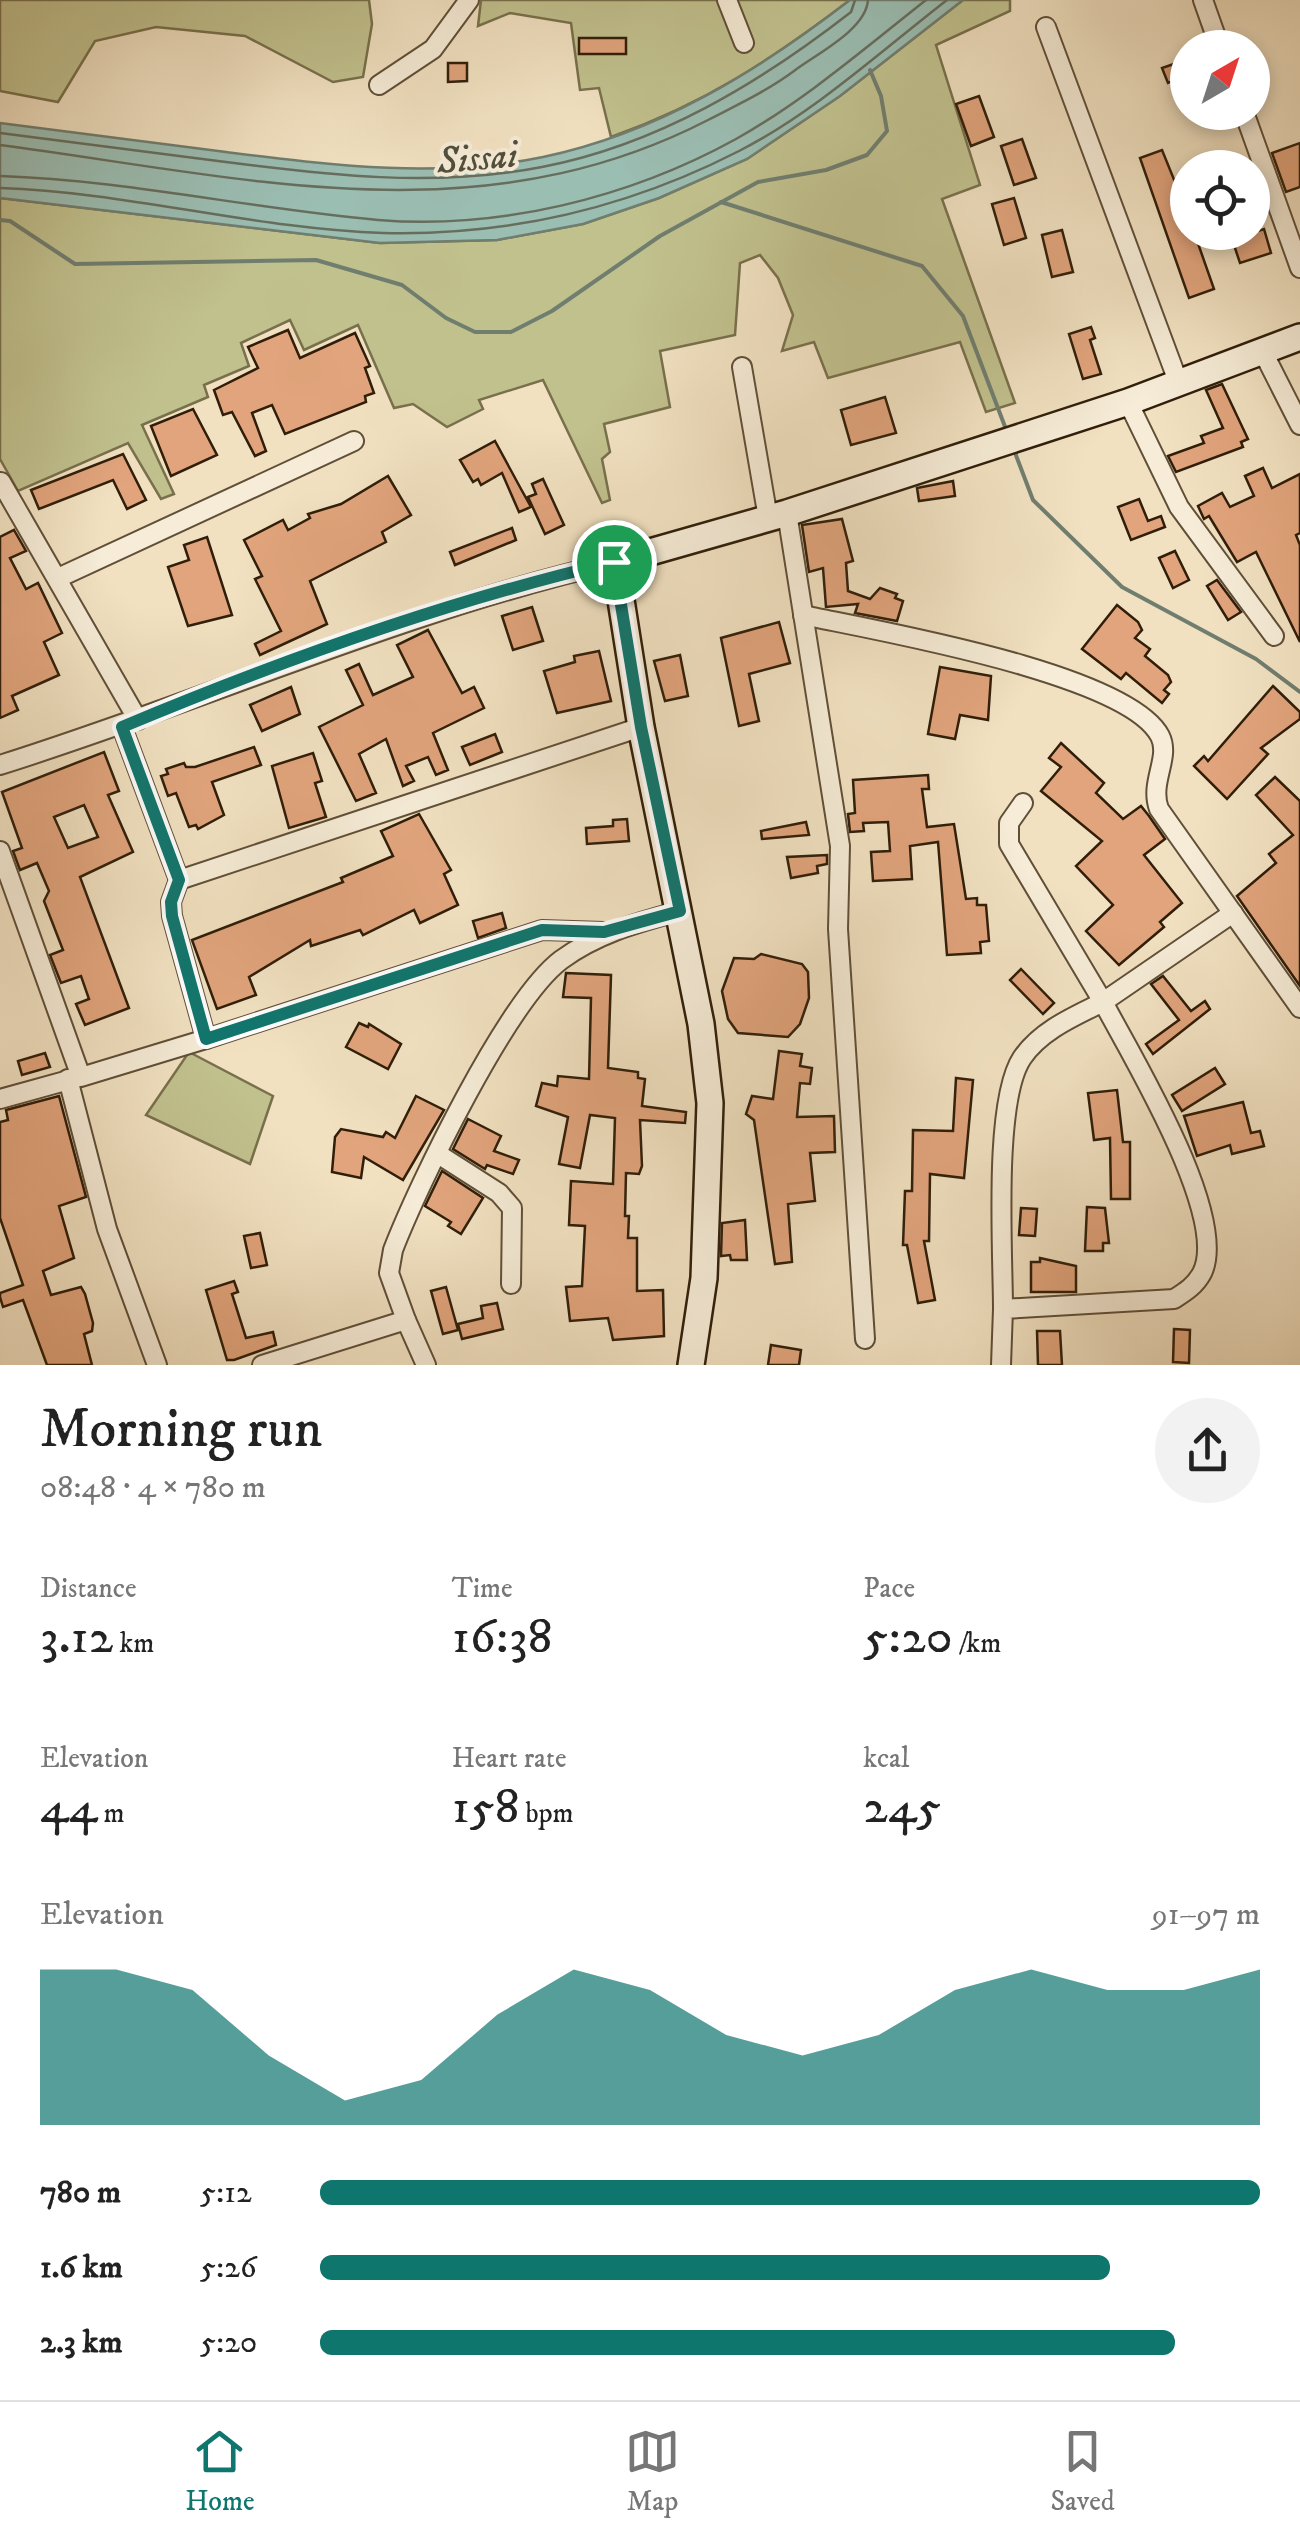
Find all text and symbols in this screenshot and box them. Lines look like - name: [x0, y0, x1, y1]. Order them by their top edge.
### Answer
- north arrow: [1170, 30, 1270, 130]
- map controls: [1170, 30, 1270, 250]
- water label: Sissai: [434, 131, 521, 186]
- button: locate: [1170, 150, 1270, 250]
- pin: [572, 520, 657, 605]
- icon: arrive: [587, 535, 642, 590]
- text: Morning run: [40, 1396, 322, 1465]
- button: share: [1155, 1398, 1260, 1503]
- text: 08:48 · 4 × 780 m: [40, 1468, 266, 1508]
- text: Distance: [40, 1571, 136, 1606]
- text: Time: [452, 1571, 512, 1606]
- text: Pace: [863, 1571, 915, 1606]
- text: 3.12: [40, 1606, 113, 1669]
- text: 16:38: [452, 1606, 553, 1669]
- text: 5:20: [863, 1606, 953, 1669]
- text: km: [113, 1626, 154, 1661]
- text: /km: [953, 1626, 1001, 1661]
- text: Elevation: [40, 1741, 148, 1776]
- text: Heart rate: [452, 1741, 567, 1776]
- text: kcal: [863, 1741, 909, 1776]
- text: 44: [40, 1776, 98, 1839]
- text: 158: [452, 1776, 519, 1839]
- text: 245: [863, 1776, 941, 1839]
- text: m: [98, 1796, 125, 1831]
- text: bpm: [519, 1796, 574, 1831]
- text: Elevation: [40, 1895, 164, 1935]
- text: 91–97 m: [1152, 1895, 1260, 1935]
- text: 780 m: [40, 2173, 121, 2213]
- text: 5:12: [200, 2173, 252, 2213]
- text: 1.6 km: [40, 2248, 123, 2288]
- text: 5:26: [200, 2248, 257, 2288]
- text: 2.3 km: [40, 2323, 122, 2363]
- text: 5:20: [200, 2323, 257, 2363]
- tab: Home: [185, 2424, 254, 2519]
- tab: Map: [625, 2424, 680, 2519]
- tab: Saved: [1050, 2424, 1115, 2519]

